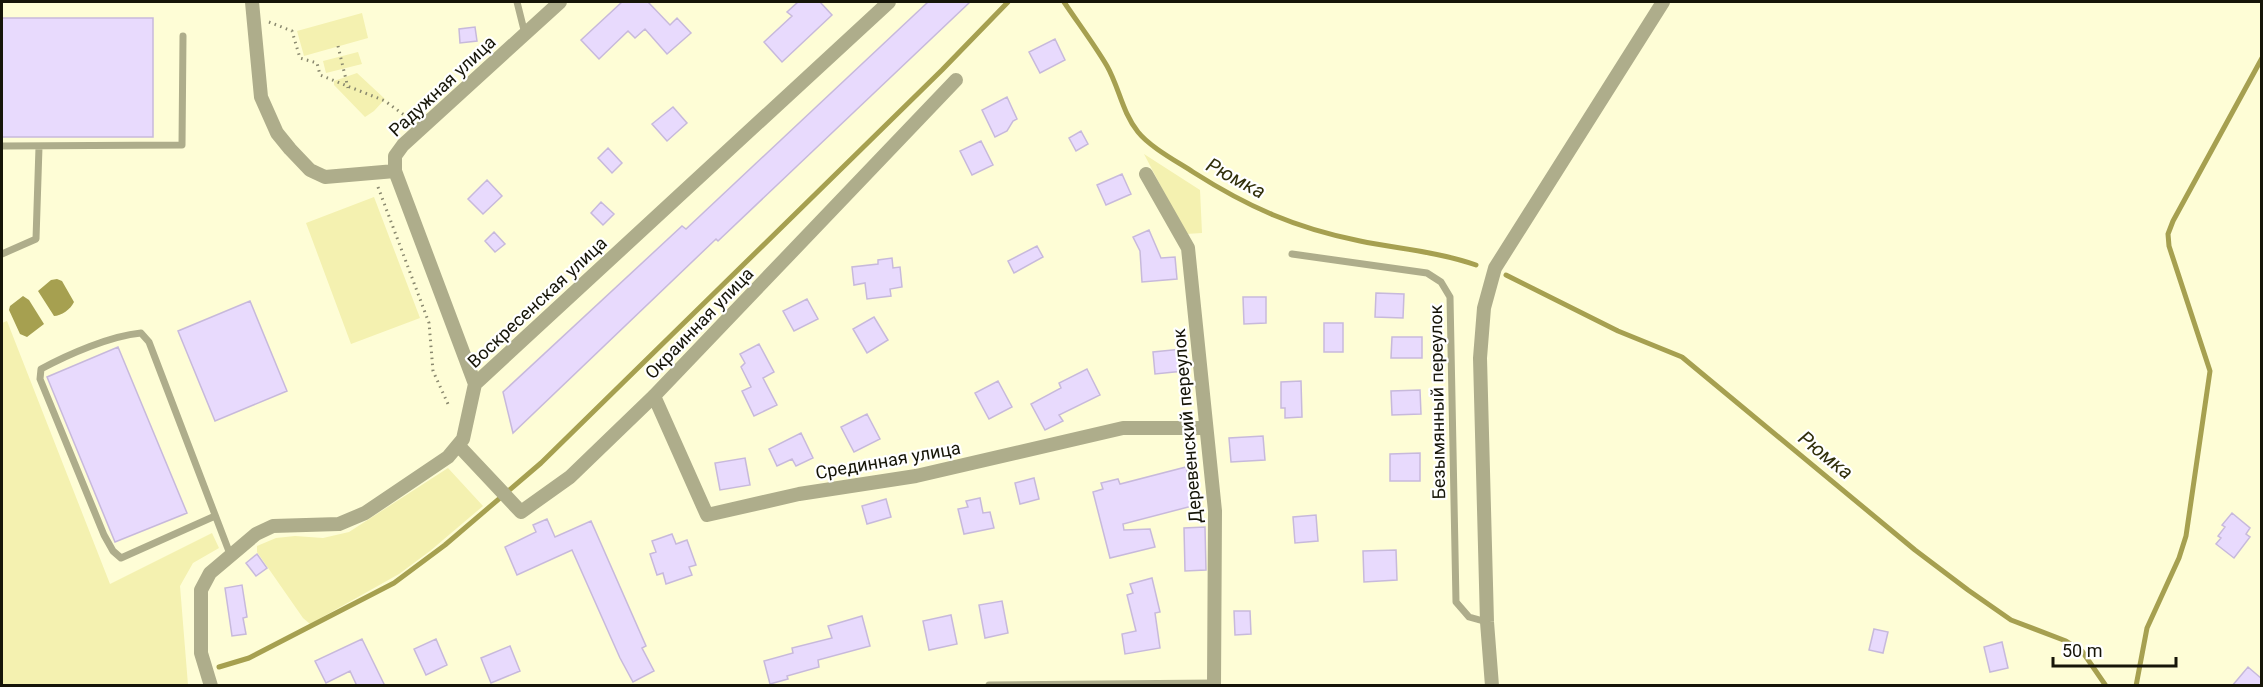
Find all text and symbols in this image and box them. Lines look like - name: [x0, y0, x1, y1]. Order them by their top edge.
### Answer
- street label: Радужная улица: [384, 31, 500, 141]
- water label: Рюмка: [1202, 152, 1270, 204]
- street label: Воскресенская улица: [463, 232, 611, 372]
- street label: Окраинная улица: [640, 263, 758, 383]
- street label: Безымянный переулок: [1425, 304, 1449, 500]
- street label: Деревенский переулок: [1168, 328, 1206, 524]
- water label: Рюмка: [1794, 426, 1858, 484]
- street label: Срединная улица: [814, 437, 962, 483]
- scale bar: [2053, 630, 2176, 668]
- text: 50 m: [2062, 640, 2102, 661]

